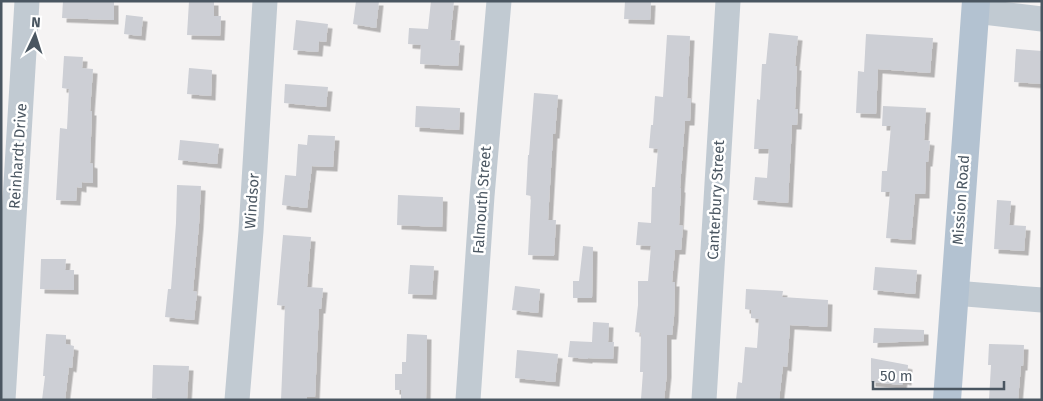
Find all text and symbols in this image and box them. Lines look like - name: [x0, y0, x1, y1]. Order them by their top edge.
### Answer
- north arrow: [10, 10, 60, 60]
- text: N: [31, 14, 41, 31]
- street label: Reinhardt Drive: [5, 103, 31, 209]
- street label: Canterbury Street: [704, 139, 728, 260]
- street label: Falmouth Street: [469, 145, 495, 255]
- street label: Mission Road: [949, 154, 973, 246]
- street label: Windsor: [241, 172, 263, 230]
- scale bar: [873, 358, 1004, 390]
- text: 50 m: [880, 367, 913, 385]

